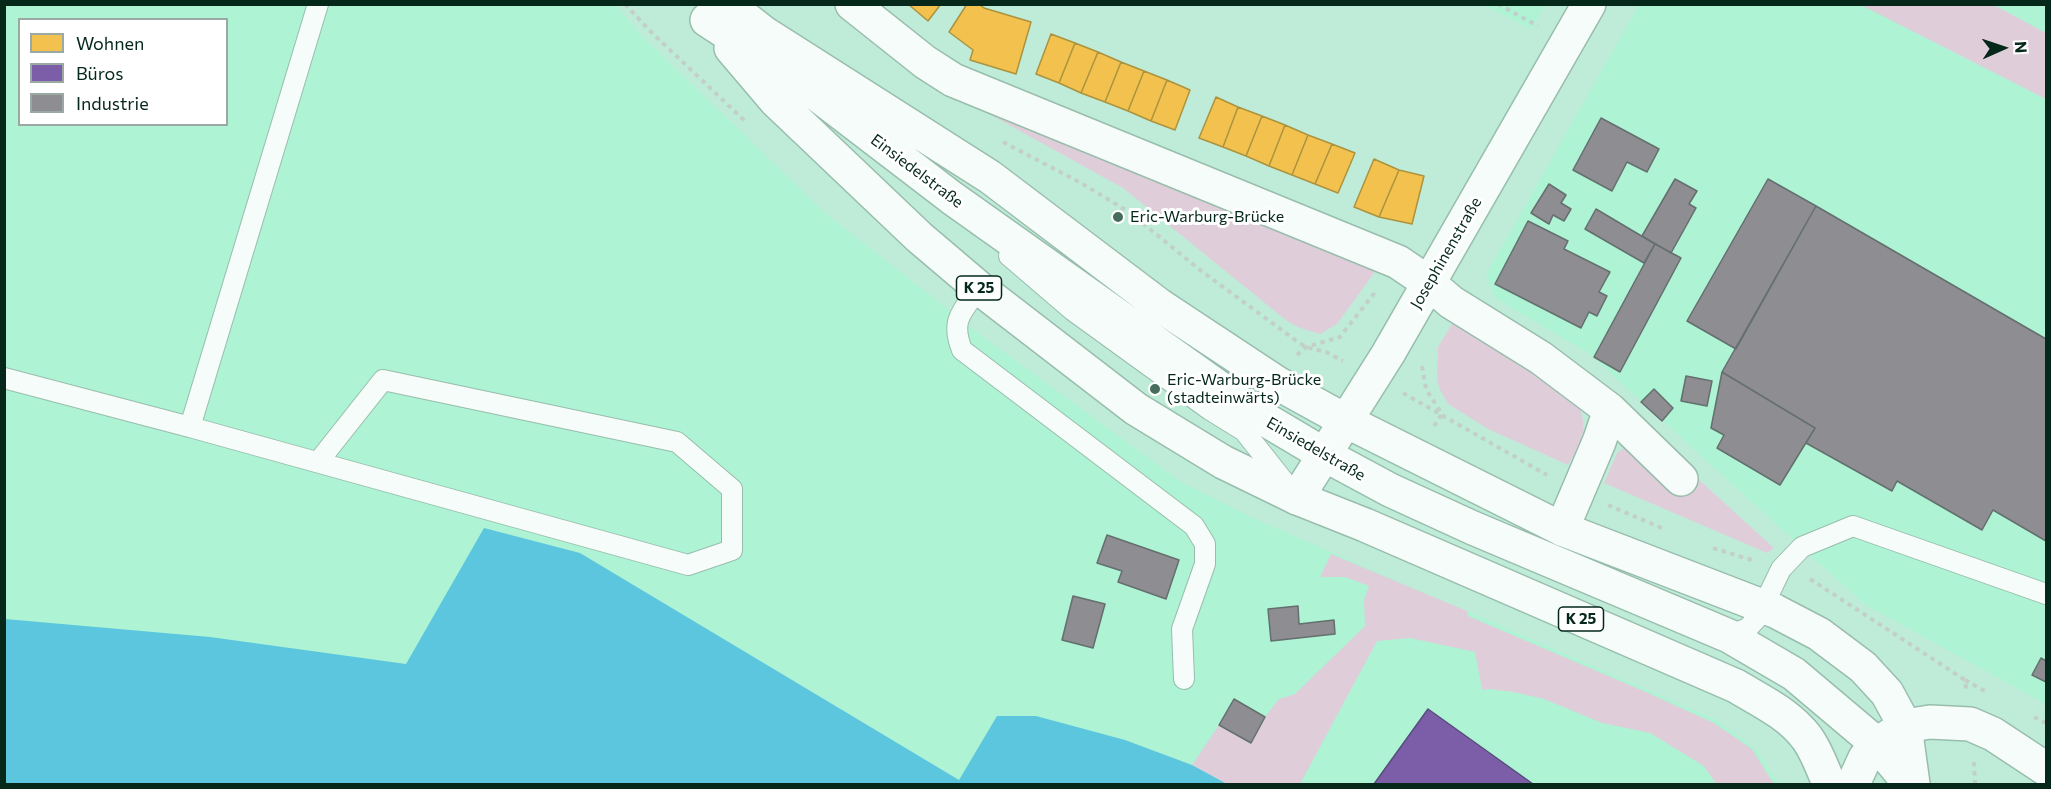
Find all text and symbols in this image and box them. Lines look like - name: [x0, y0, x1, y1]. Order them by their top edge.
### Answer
- legend: [18, 18, 228, 126]
- north arrow: [1973, 18, 2033, 78]
- text: Wohnen: [76, 32, 144, 54]
- text: N: [2012, 41, 2031, 54]
- text: Büros: [76, 62, 123, 84]
- text: Industrie: [76, 92, 149, 114]
- street label: Einsiedelstraße: [867, 130, 967, 212]
- street label: Josephinenstraße: [1406, 194, 1486, 312]
- place label: Eric-Warburg-Brücke: [1130, 207, 1284, 227]
- marker: Eric-Warburg-Brücke: [1111, 210, 1125, 224]
- road number: K 25: [956, 276, 1002, 300]
- place label: Eric-Warburg-Brücke (stadteinwärts): [1167, 370, 1321, 408]
- marker: Eric-Warburg-Brücke (stadteinwärts): [1148, 382, 1162, 396]
- street label: Einsiedelstraße: [1263, 413, 1369, 485]
- road number: K 25: [1558, 607, 1604, 631]

